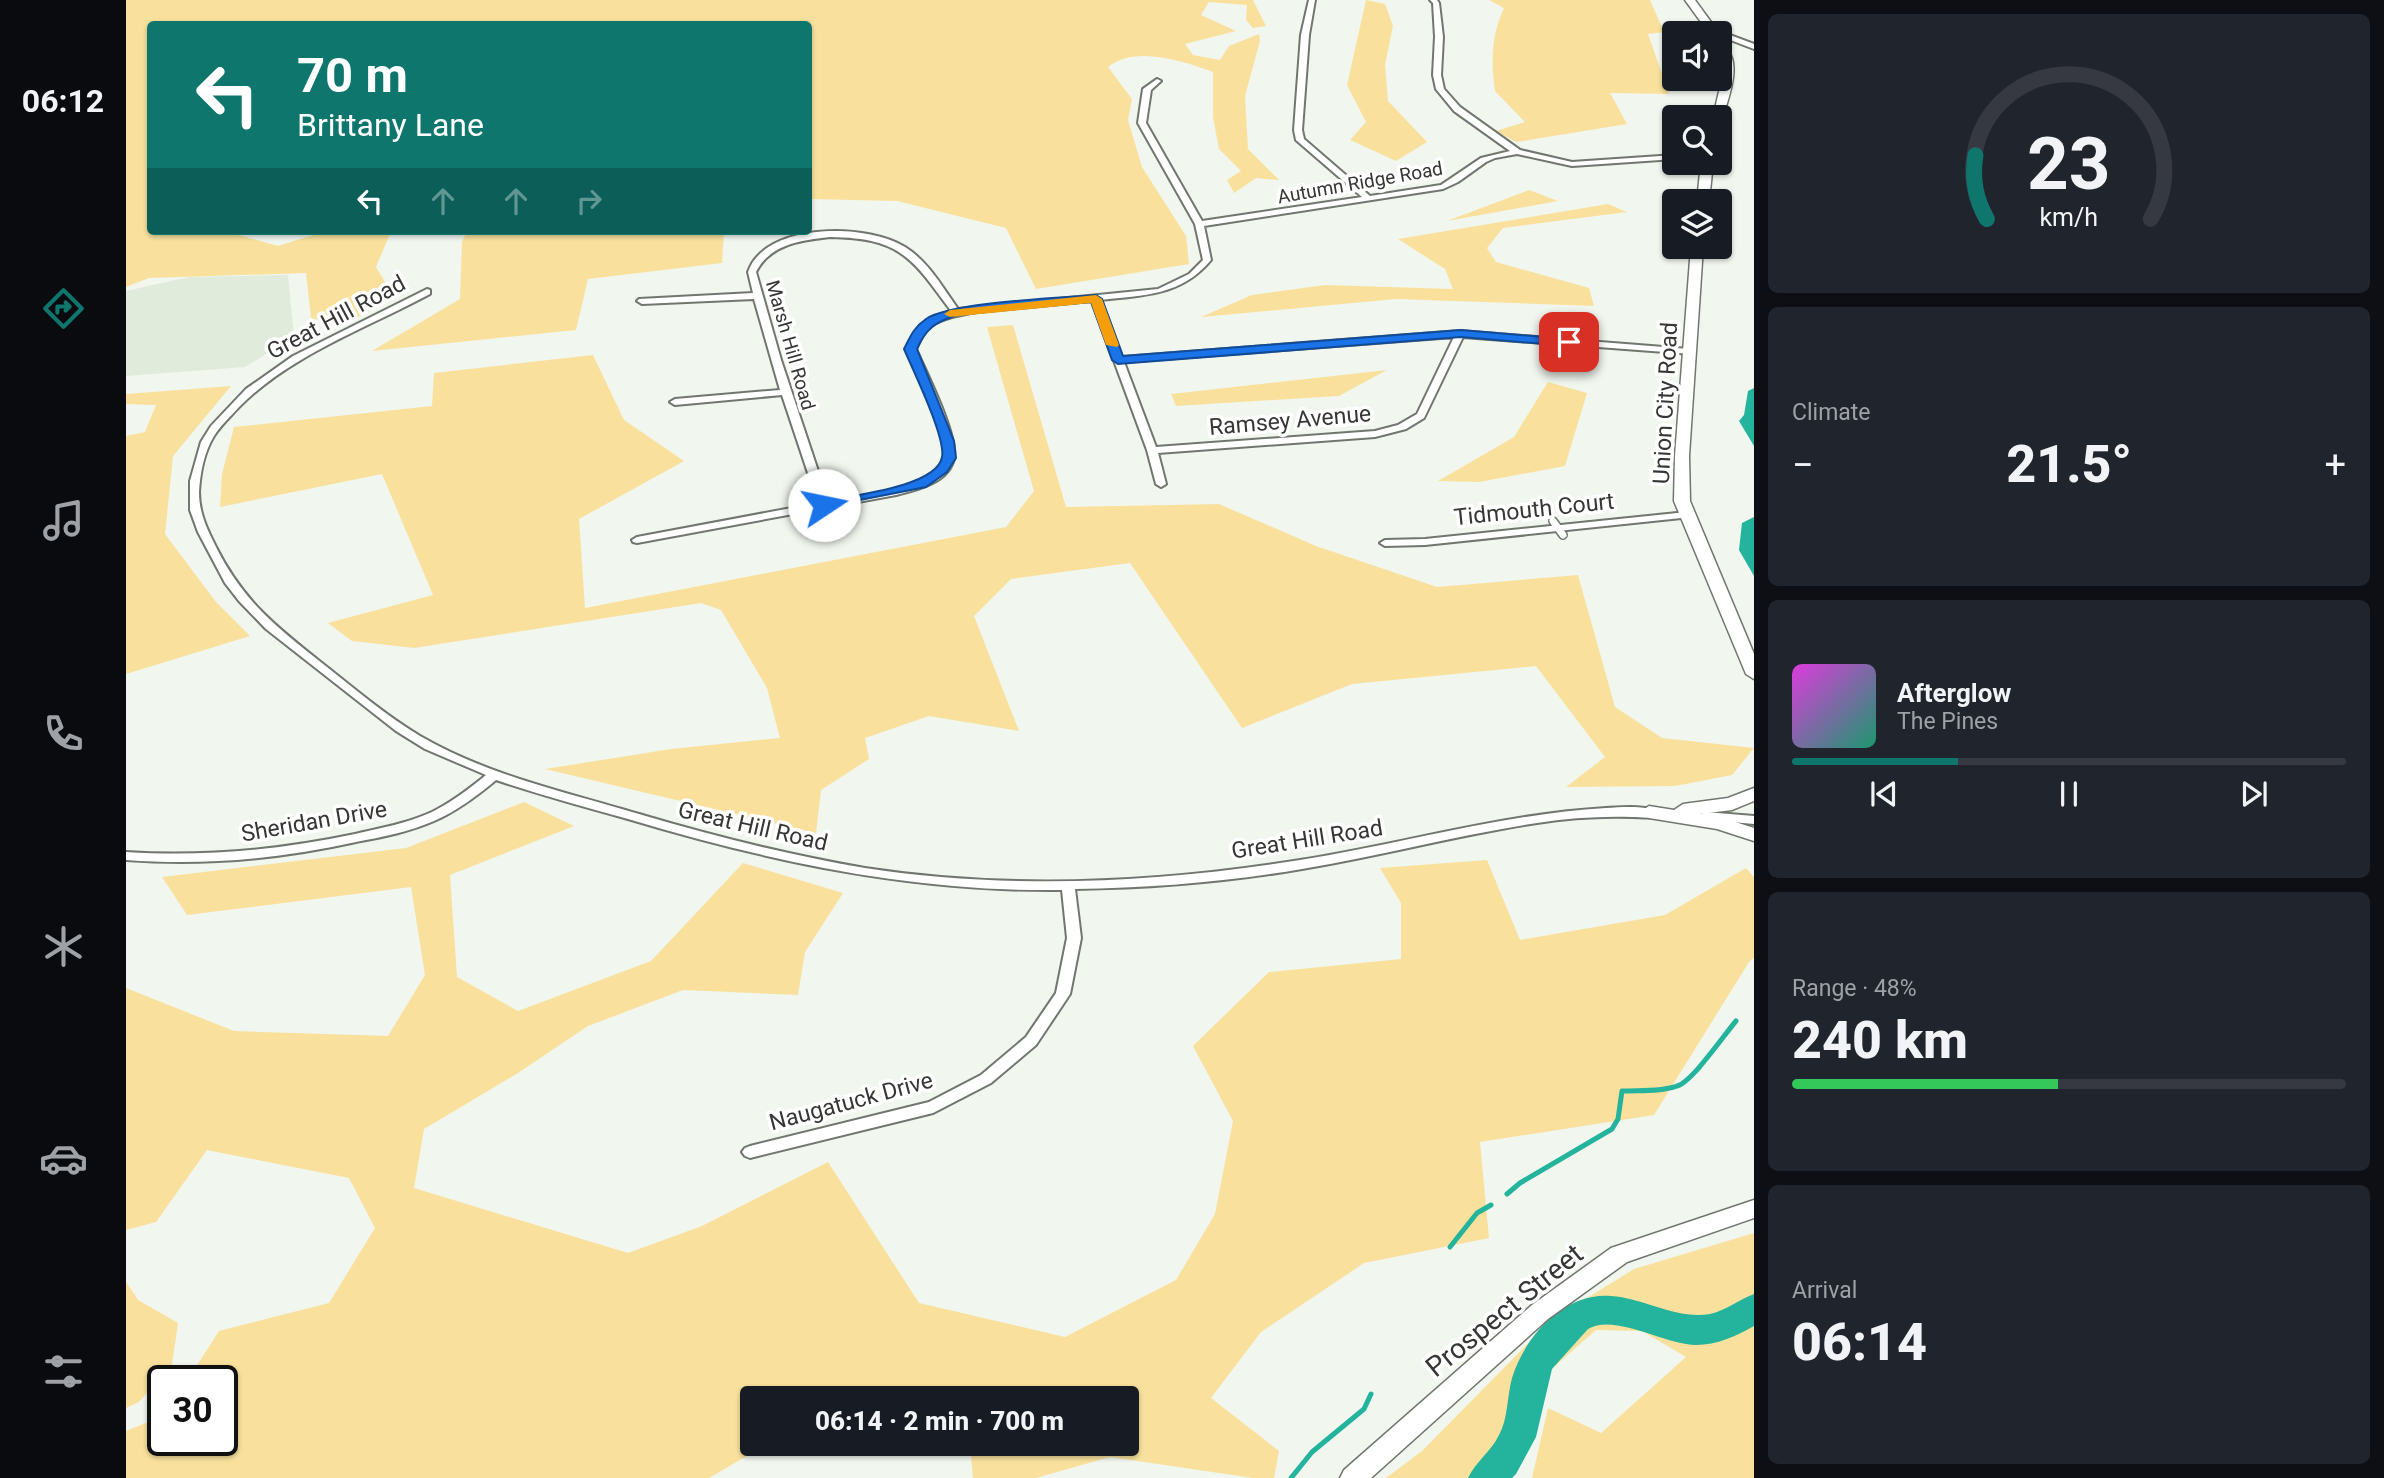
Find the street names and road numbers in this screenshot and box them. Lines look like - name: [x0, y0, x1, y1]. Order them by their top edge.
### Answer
- street label: Autumn Ridge Road: [1276, 157, 1445, 208]
- street label: Great Hill Road: [262, 270, 410, 365]
- street label: Marsh Hill Road: [761, 278, 820, 413]
- street label: Union City Road: [1648, 321, 1683, 485]
- street label: Ramsey Avenue: [1208, 400, 1372, 441]
- street label: Tidmouth Court: [1453, 488, 1615, 531]
- street label: Sheridan Drive: [239, 795, 389, 848]
- street label: Great Hill Road: [675, 796, 830, 857]
- street label: Great Hill Road: [1229, 814, 1385, 865]
- street label: Naugatuck Drive: [766, 1067, 936, 1136]
- street label: Prospect Street: [1419, 1237, 1589, 1384]

